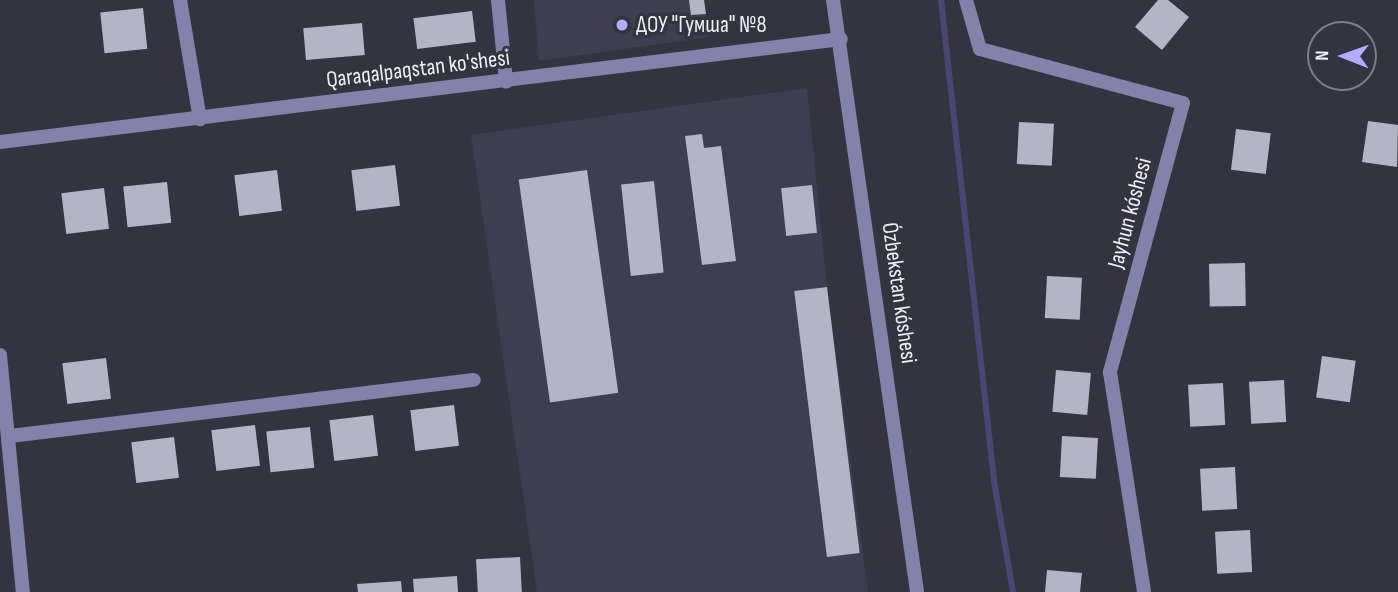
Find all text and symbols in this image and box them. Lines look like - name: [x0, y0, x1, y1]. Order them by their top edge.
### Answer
- place label: ДОУ "Гумша" №8: [636, 11, 766, 39]
- marker: ДОУ "Гумша" №8: [614, 17, 630, 33]
- north arrow: [1307, 21, 1377, 91]
- street label: Qaraqalpaqstan ko'shesi: [325, 44, 511, 94]
- text: N: [1311, 50, 1334, 61]
- street label: Jayhun kóshesi: [1102, 155, 1158, 271]
- street label: Ózbekstan kóshesi: [875, 221, 923, 365]

